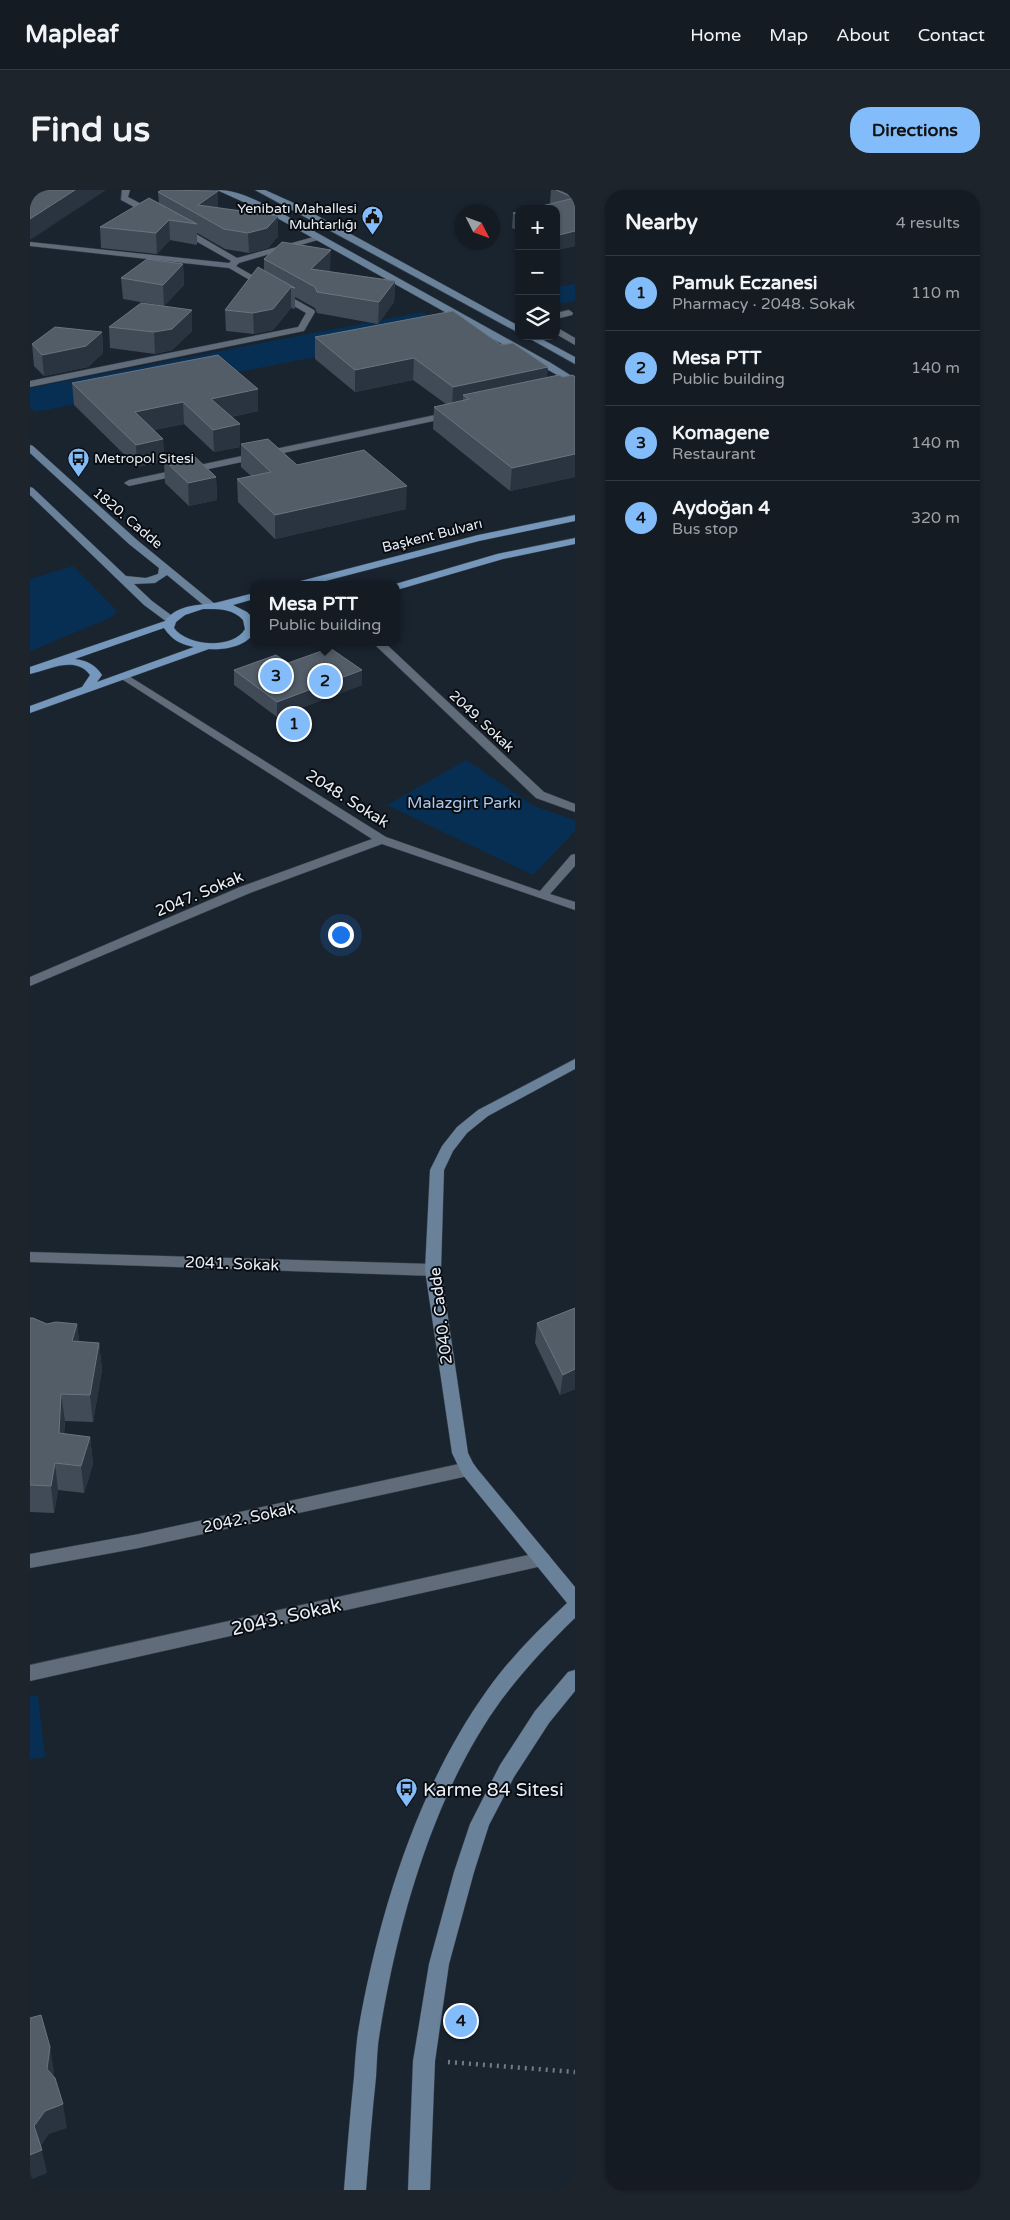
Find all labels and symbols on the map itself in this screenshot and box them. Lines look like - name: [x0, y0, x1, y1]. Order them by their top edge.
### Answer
- place label: Yenibatı Mahallesi Muhtarlığı: [237, 200, 357, 233]
- public building icon: Yenibatı Mahallesi Muhtarlığı: [361, 204, 385, 235]
- north arrow: [455, 205, 500, 250]
- bus stop icon: Metropol Sitesi: [66, 446, 90, 477]
- place label: Metropol Sitesi: [94, 450, 194, 467]
- street label: 1820. Cadde: [89, 484, 166, 552]
- street label: Başkent Bulvarı: [380, 515, 484, 556]
- pin: 3: [260, 657, 292, 695]
- pin: 2: [309, 662, 341, 700]
- street label: 2049. Sokak: [446, 687, 518, 756]
- pin: 1: [278, 705, 310, 743]
- street label: 2048. Sokak: [302, 765, 393, 832]
- park label: Malazgirt Parkı: [407, 793, 521, 813]
- street label: 2047. Sokak: [152, 866, 247, 921]
- your location: [328, 922, 354, 948]
- street label: 2041. Sokak: [184, 1252, 280, 1276]
- street label: 2040. Cadde: [425, 1266, 457, 1366]
- street label: 2042. Sokak: [201, 1498, 298, 1538]
- street label: 2043. Sokak: [229, 1594, 343, 1640]
- bus stop icon: Karme 84 Sitesi: [395, 1777, 419, 1808]
- place label: Karme 84 Sitesi: [423, 1779, 564, 1801]
- pin: 4: [445, 2002, 477, 2040]

